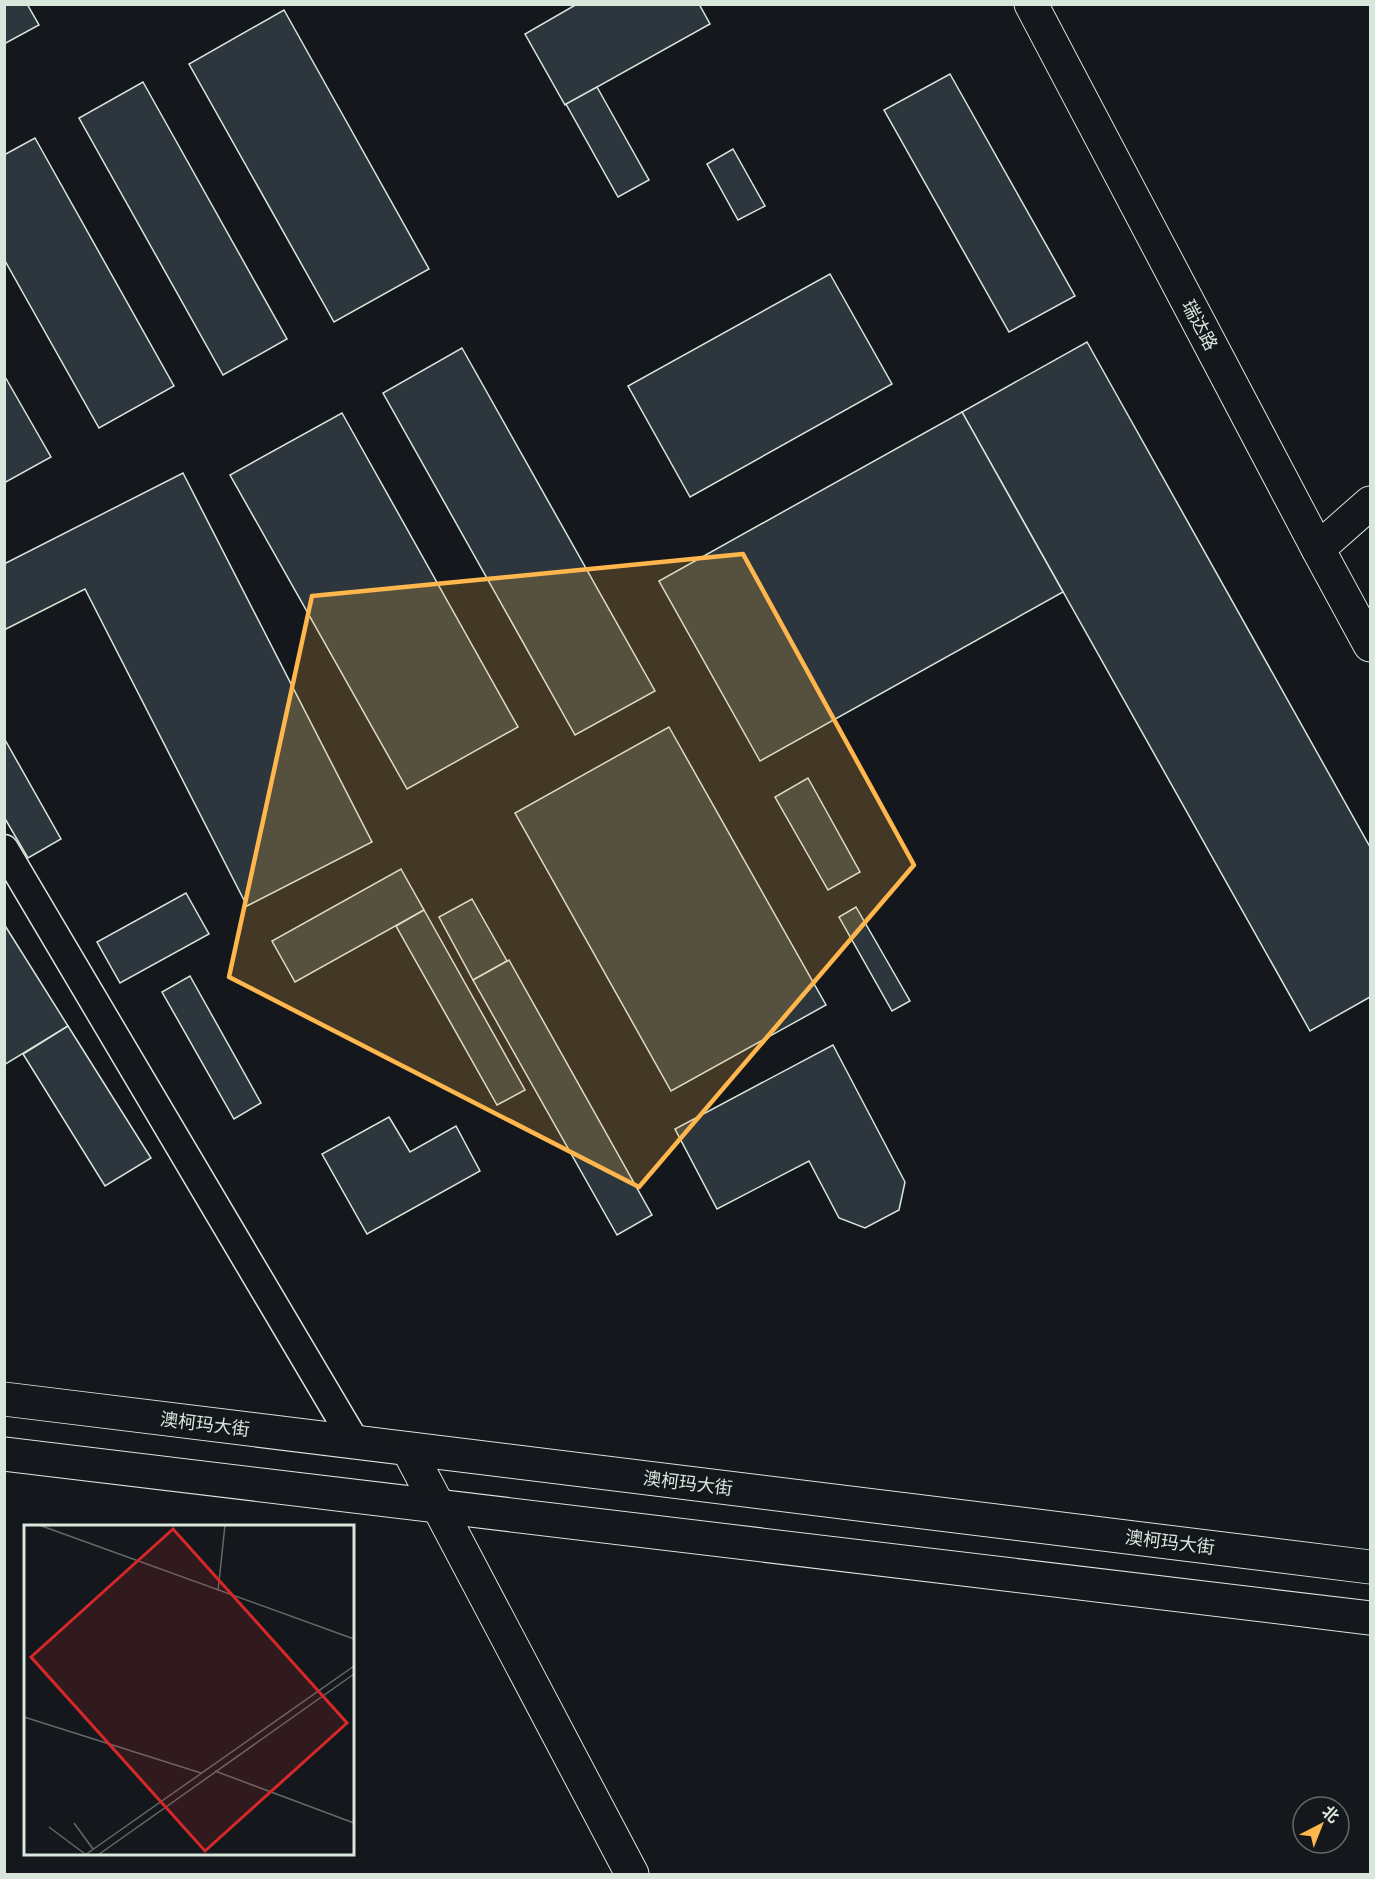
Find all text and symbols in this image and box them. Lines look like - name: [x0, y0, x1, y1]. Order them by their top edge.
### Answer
- street label: 瑞达路: [1178, 296, 1222, 354]
- street label: 澳柯玛大街: [159, 1408, 251, 1440]
- street label: 澳柯玛大街: [642, 1467, 734, 1499]
- inset map: [24, 1525, 354, 1855]
- street label: 澳柯玛大街: [1124, 1526, 1216, 1558]
- north arrow: [1291, 1795, 1351, 1855]
- text: 北: [1318, 1802, 1343, 1827]

